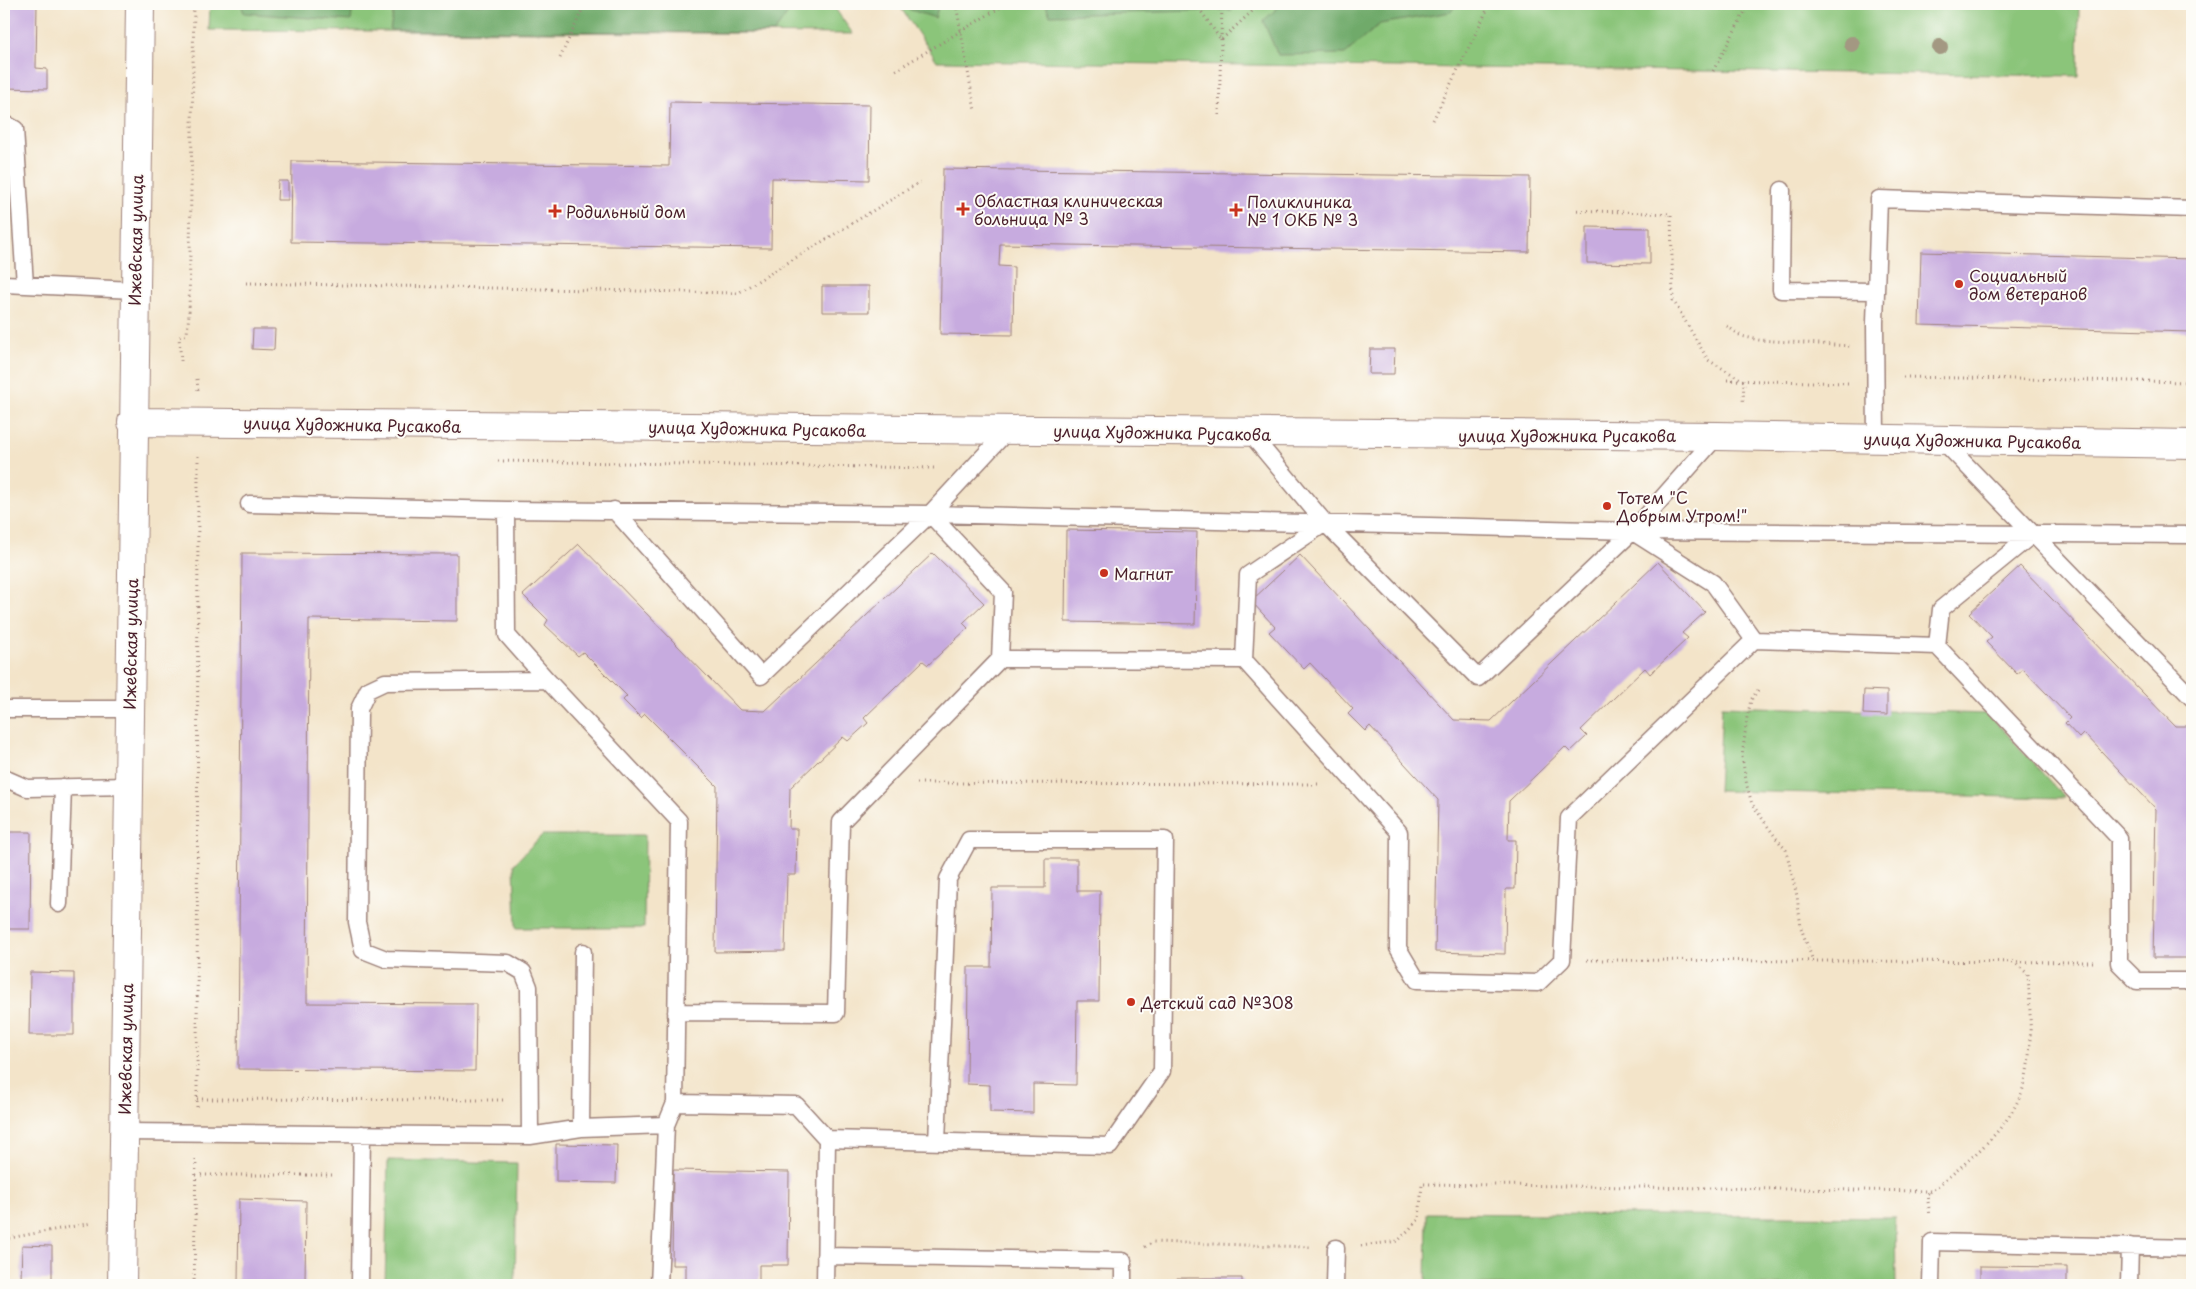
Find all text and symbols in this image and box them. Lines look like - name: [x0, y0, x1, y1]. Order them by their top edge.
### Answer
- street label: Ижевская улица: [122, 174, 148, 306]
- place label: Областная клиническая больница № 3: [974, 188, 1163, 230]
- place label: Поликлиника № 1 ОКБ № 3: [1247, 189, 1358, 231]
- place label: Родильный дом: [566, 199, 686, 223]
- marker: Областная клиническая больница № 3: [956, 202, 970, 216]
- marker: Поликлиника № 1 ОКБ № 3: [1229, 203, 1243, 217]
- marker: Родильный дом: [548, 204, 562, 218]
- place label: Социальный дом ветеранов: [1969, 263, 2087, 305]
- marker: Социальный дом ветеранов: [1953, 278, 1965, 290]
- street label: улица Художника Русакова: [243, 410, 461, 438]
- street label: улица Художника Русакова: [648, 414, 866, 442]
- street label: улица Художника Русакова: [1053, 418, 1271, 446]
- street label: улица Художника Русакова: [1458, 423, 1676, 447]
- street label: улица Художника Русакова: [1863, 426, 2081, 454]
- place label: Тотем "С Добрым Утром!": [1616, 485, 1747, 527]
- marker: Тотем "С Добрым Утром!": [1601, 500, 1613, 512]
- place label: Магнит: [1114, 561, 1174, 585]
- marker: Магнит: [1098, 567, 1110, 579]
- street label: Ижевская улица: [117, 578, 143, 710]
- street label: Ижевская улица: [112, 983, 138, 1115]
- place label: Детский сад №308: [1140, 990, 1294, 1014]
- marker: Детский сад №308: [1125, 996, 1137, 1008]

